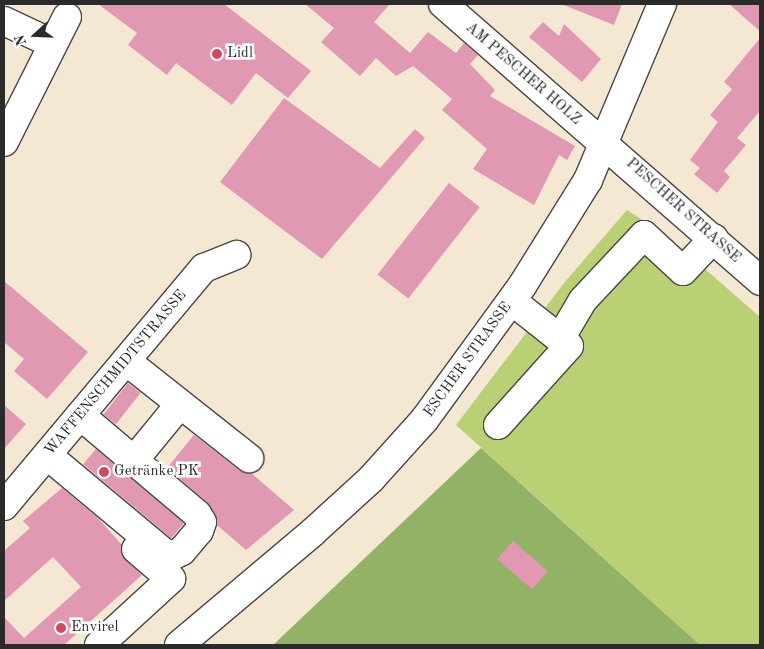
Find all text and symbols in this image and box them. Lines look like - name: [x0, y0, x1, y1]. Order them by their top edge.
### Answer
- north arrow: [10, 10, 60, 60]
- street label: AM PESCHER HOLZ: [461, 19, 585, 129]
- text: N: [12, 33, 29, 48]
- place label: Lidl: [227, 45, 253, 63]
- marker: Lidl: [211, 48, 223, 60]
- street label: PESCHER STRASSE: [622, 155, 744, 267]
- street label: WAFFENSCHMIDTSTRASSE: [41, 287, 191, 459]
- street label: ESCHER STRASSE: [420, 299, 516, 421]
- place label: Getränke PK: [114, 463, 199, 481]
- marker: Getränke PK: [98, 466, 110, 478]
- place label: Envirel: [71, 619, 119, 637]
- marker: Envirel: [55, 622, 67, 634]

